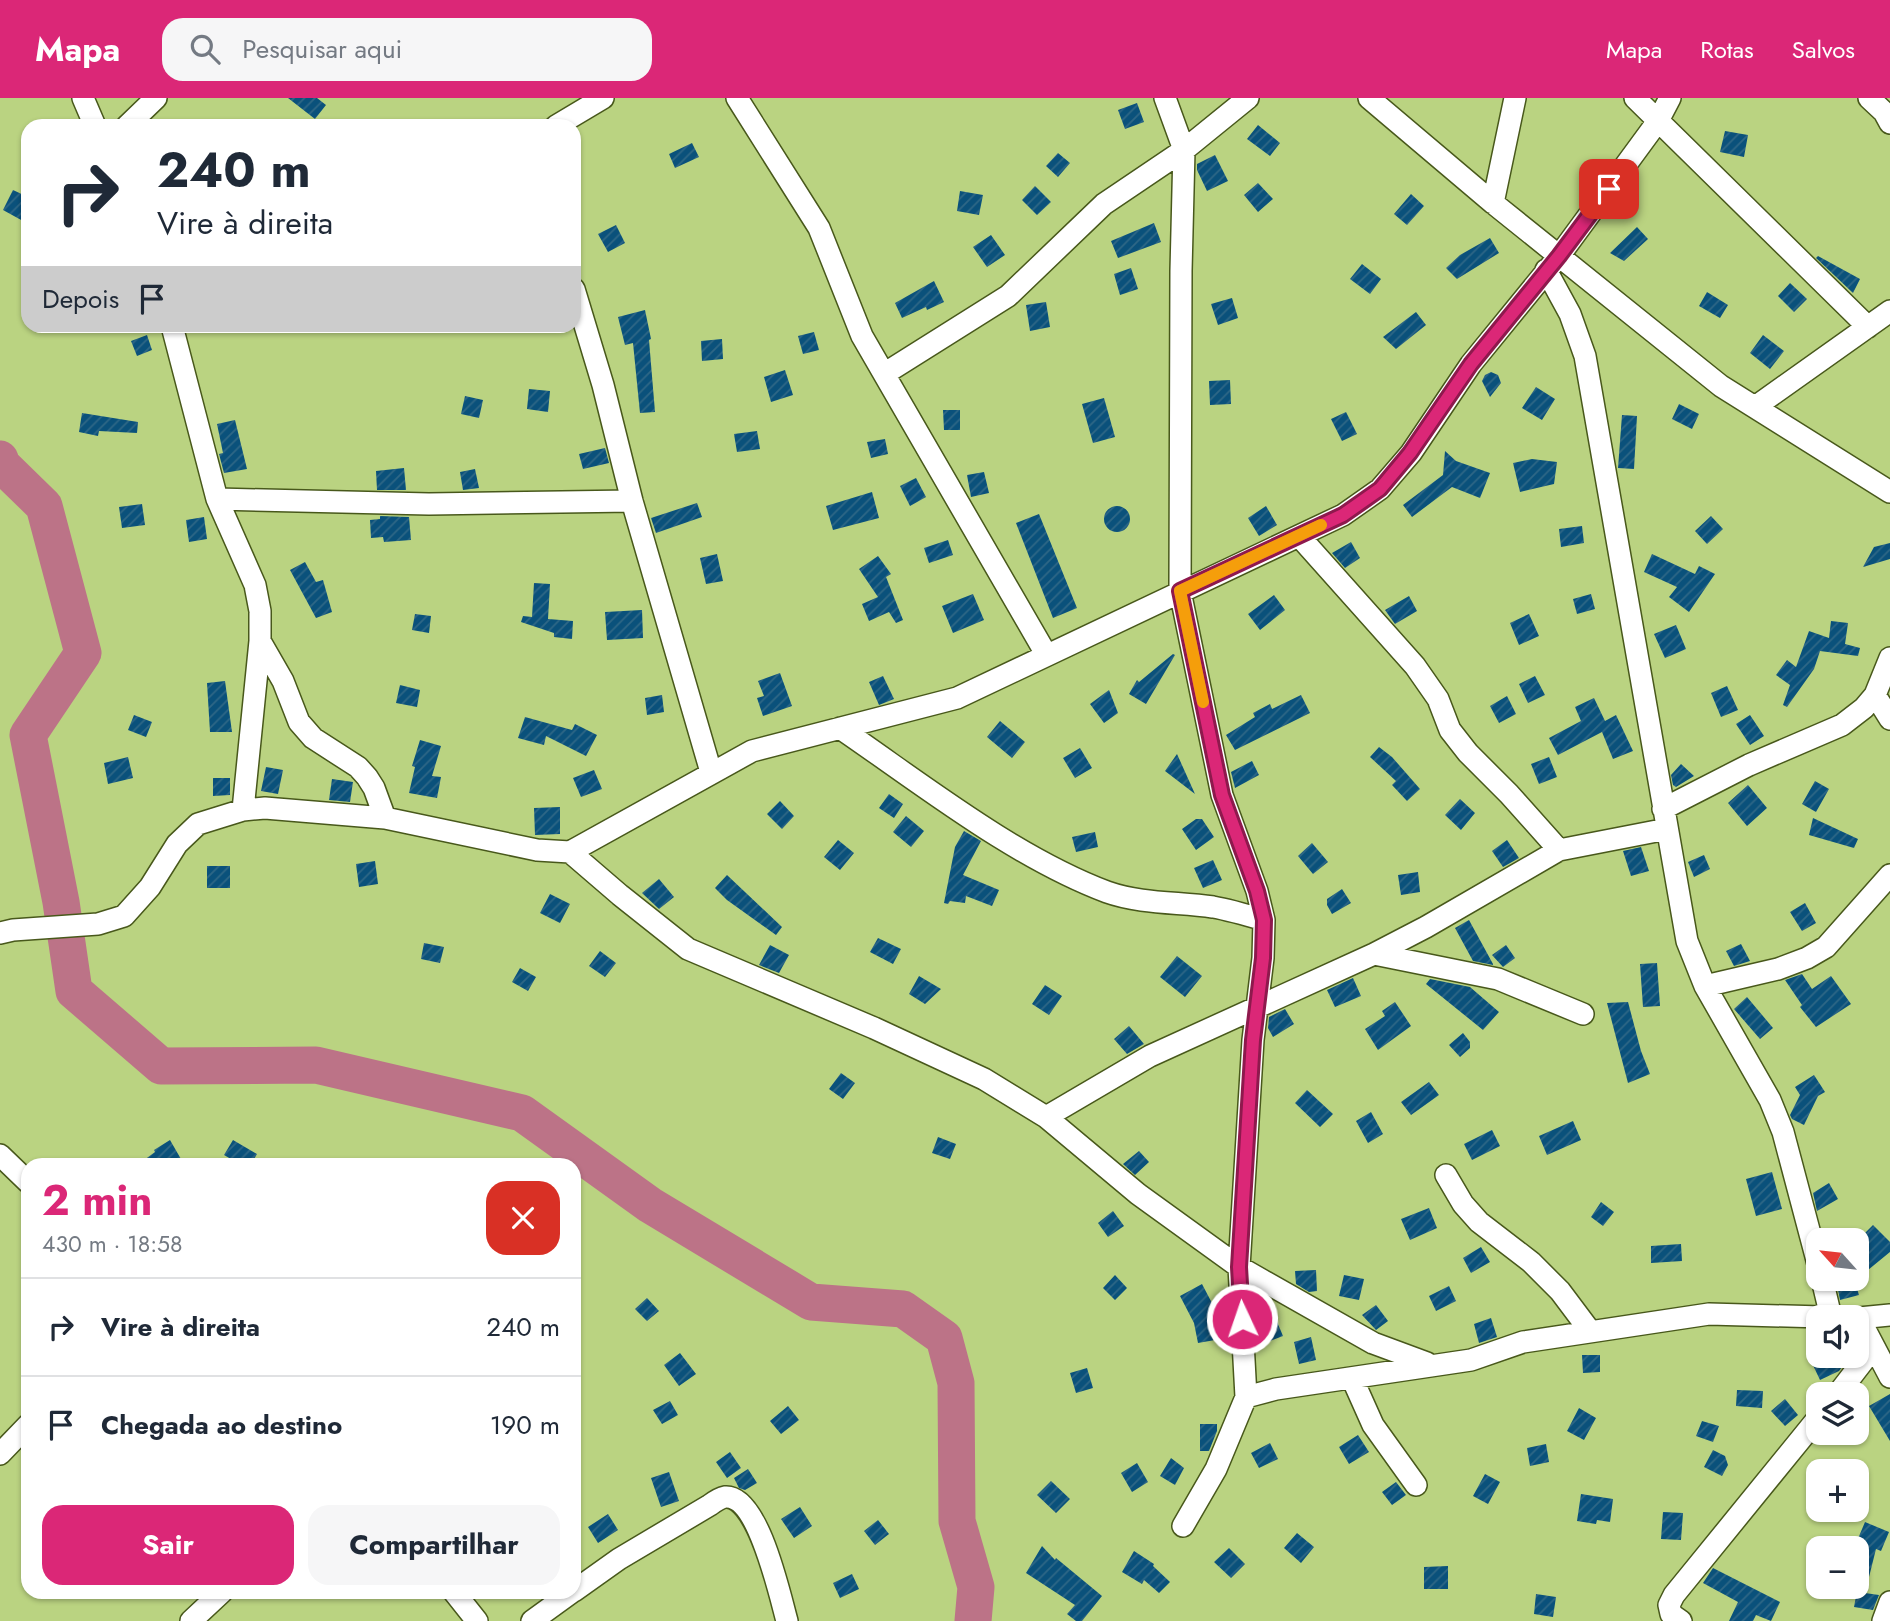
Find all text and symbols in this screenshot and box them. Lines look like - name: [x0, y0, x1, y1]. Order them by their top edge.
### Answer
- search box: [162, 18, 652, 81]
- text: Mapa: [35, 26, 120, 73]
- icon: search: [186, 30, 224, 68]
- text: Pesquisar aqui: [242, 30, 402, 68]
- text: Mapa: [1606, 32, 1662, 67]
- text: Rotas: [1700, 32, 1754, 67]
- text: Salvos: [1792, 32, 1855, 67]
- text: 240 m: [157, 135, 311, 205]
- icon: right: [42, 147, 133, 238]
- pin: [1579, 159, 1639, 219]
- icon: arrive: [1590, 170, 1628, 208]
- text: Vire à direita: [157, 200, 333, 246]
- text: Depois: [42, 280, 119, 318]
- icon: arrive: [133, 280, 171, 318]
- text: 2 min: [42, 1170, 152, 1231]
- button: close: [486, 1181, 560, 1255]
- text: 430 m · 18:58: [42, 1227, 183, 1261]
- north arrow: [1806, 1228, 1869, 1292]
- map controls: [1806, 1228, 1869, 1599]
- position arrow: [1205, 1282, 1279, 1356]
- button: sound: [1806, 1305, 1869, 1368]
- icon: right: [42, 1308, 80, 1346]
- text: Vire à direita: [101, 1308, 260, 1346]
- text: 240 m: [486, 1308, 560, 1346]
- button: layers: [1806, 1382, 1869, 1445]
- icon: arrive: [42, 1406, 80, 1444]
- text: Chegada ao destino: [101, 1406, 342, 1444]
- text: 190 m: [490, 1406, 560, 1444]
- button: +: [1806, 1459, 1869, 1522]
- button: Sair: [42, 1505, 294, 1585]
- button: Compartilhar: [308, 1505, 560, 1585]
- button: −: [1806, 1536, 1869, 1599]

